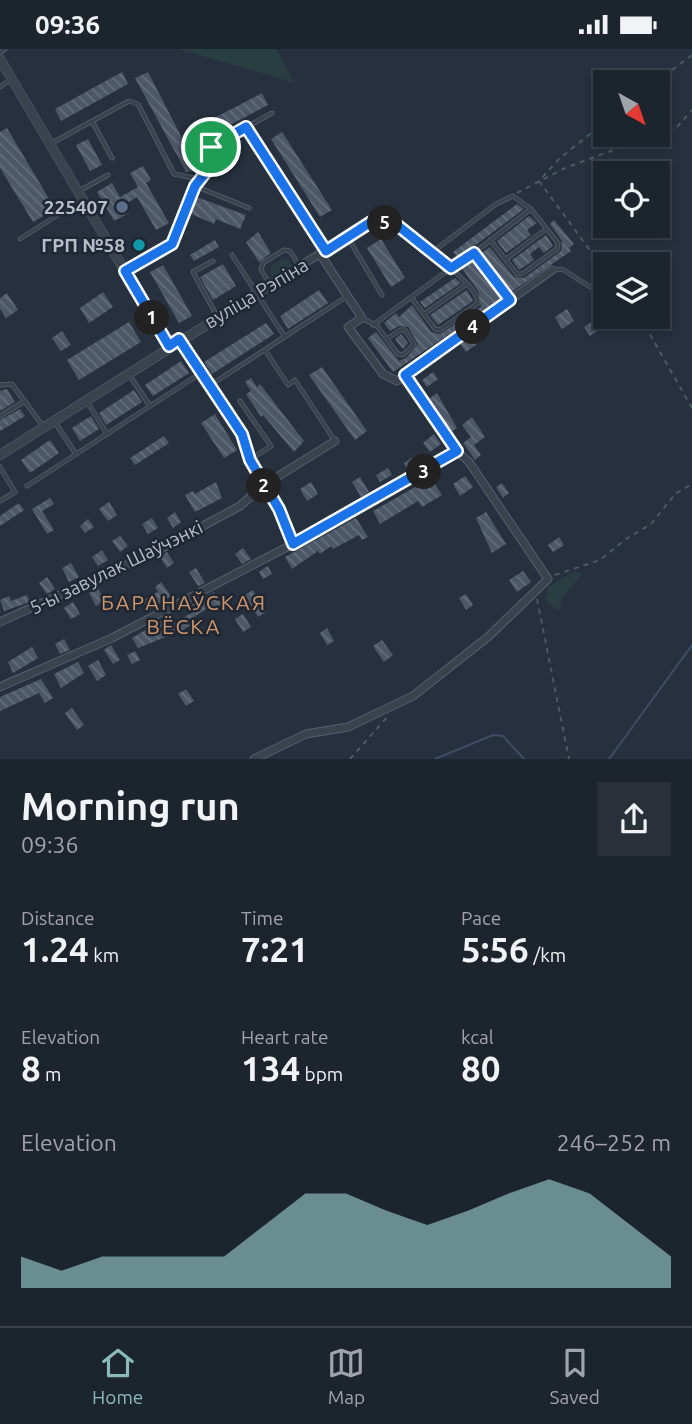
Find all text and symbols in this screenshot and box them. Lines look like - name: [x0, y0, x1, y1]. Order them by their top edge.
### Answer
- text: 09:36: [35, 10, 100, 39]
- north arrow: [593, 70, 670, 147]
- map controls: [593, 70, 670, 329]
- pin: [181, 117, 241, 177]
- icon: arrive: [192, 128, 230, 166]
- button: locate: [593, 161, 670, 238]
- place label: 225407: [44, 196, 108, 218]
- marker: 225407: [114, 199, 130, 215]
- pin: 5: [368, 205, 402, 241]
- text: 5: [379, 211, 390, 233]
- place label: ГРП №58: [41, 234, 125, 256]
- marker: ГРП №58: [131, 237, 147, 253]
- button: layers: [593, 252, 670, 329]
- street label: вуліца Рэпіна: [200, 253, 312, 333]
- pin: 1: [134, 301, 170, 335]
- text: 1: [146, 306, 157, 328]
- pin: 4: [456, 309, 490, 345]
- text: 4: [467, 315, 478, 337]
- pin: 3: [406, 455, 442, 489]
- text: 3: [418, 460, 429, 482]
- pin: 2: [246, 469, 282, 503]
- text: 2: [258, 474, 269, 496]
- street label: 5-ы завулак Шаўчэнкі: [26, 515, 206, 619]
- district label: БАРАНАЎСКАЯ ВЁСКА: [101, 590, 267, 638]
- button: share: [597, 782, 671, 856]
- text: Morning run: [21, 785, 240, 827]
- text: 09:36: [21, 832, 79, 857]
- text: Distance: [21, 907, 95, 929]
- text: Time: [241, 907, 283, 929]
- text: Pace: [461, 907, 501, 929]
- text: 1.24: [21, 929, 89, 969]
- text: 7:21: [241, 929, 309, 969]
- text: 5:56: [461, 929, 529, 969]
- text: km: [89, 944, 119, 966]
- text: /km: [529, 944, 566, 966]
- text: Elevation: [21, 1026, 100, 1048]
- text: Heart rate: [241, 1026, 328, 1048]
- text: kcal: [461, 1026, 494, 1048]
- text: 8: [21, 1048, 41, 1088]
- text: 134: [241, 1048, 300, 1088]
- text: 80: [461, 1048, 500, 1088]
- text: m: [41, 1063, 62, 1085]
- text: bpm: [300, 1063, 343, 1085]
- text: Elevation: [21, 1130, 117, 1155]
- text: 246–252 m: [557, 1130, 671, 1155]
- tab: Home: [92, 1344, 143, 1408]
- tab: Map: [327, 1344, 365, 1408]
- tab: Saved: [549, 1344, 600, 1408]

